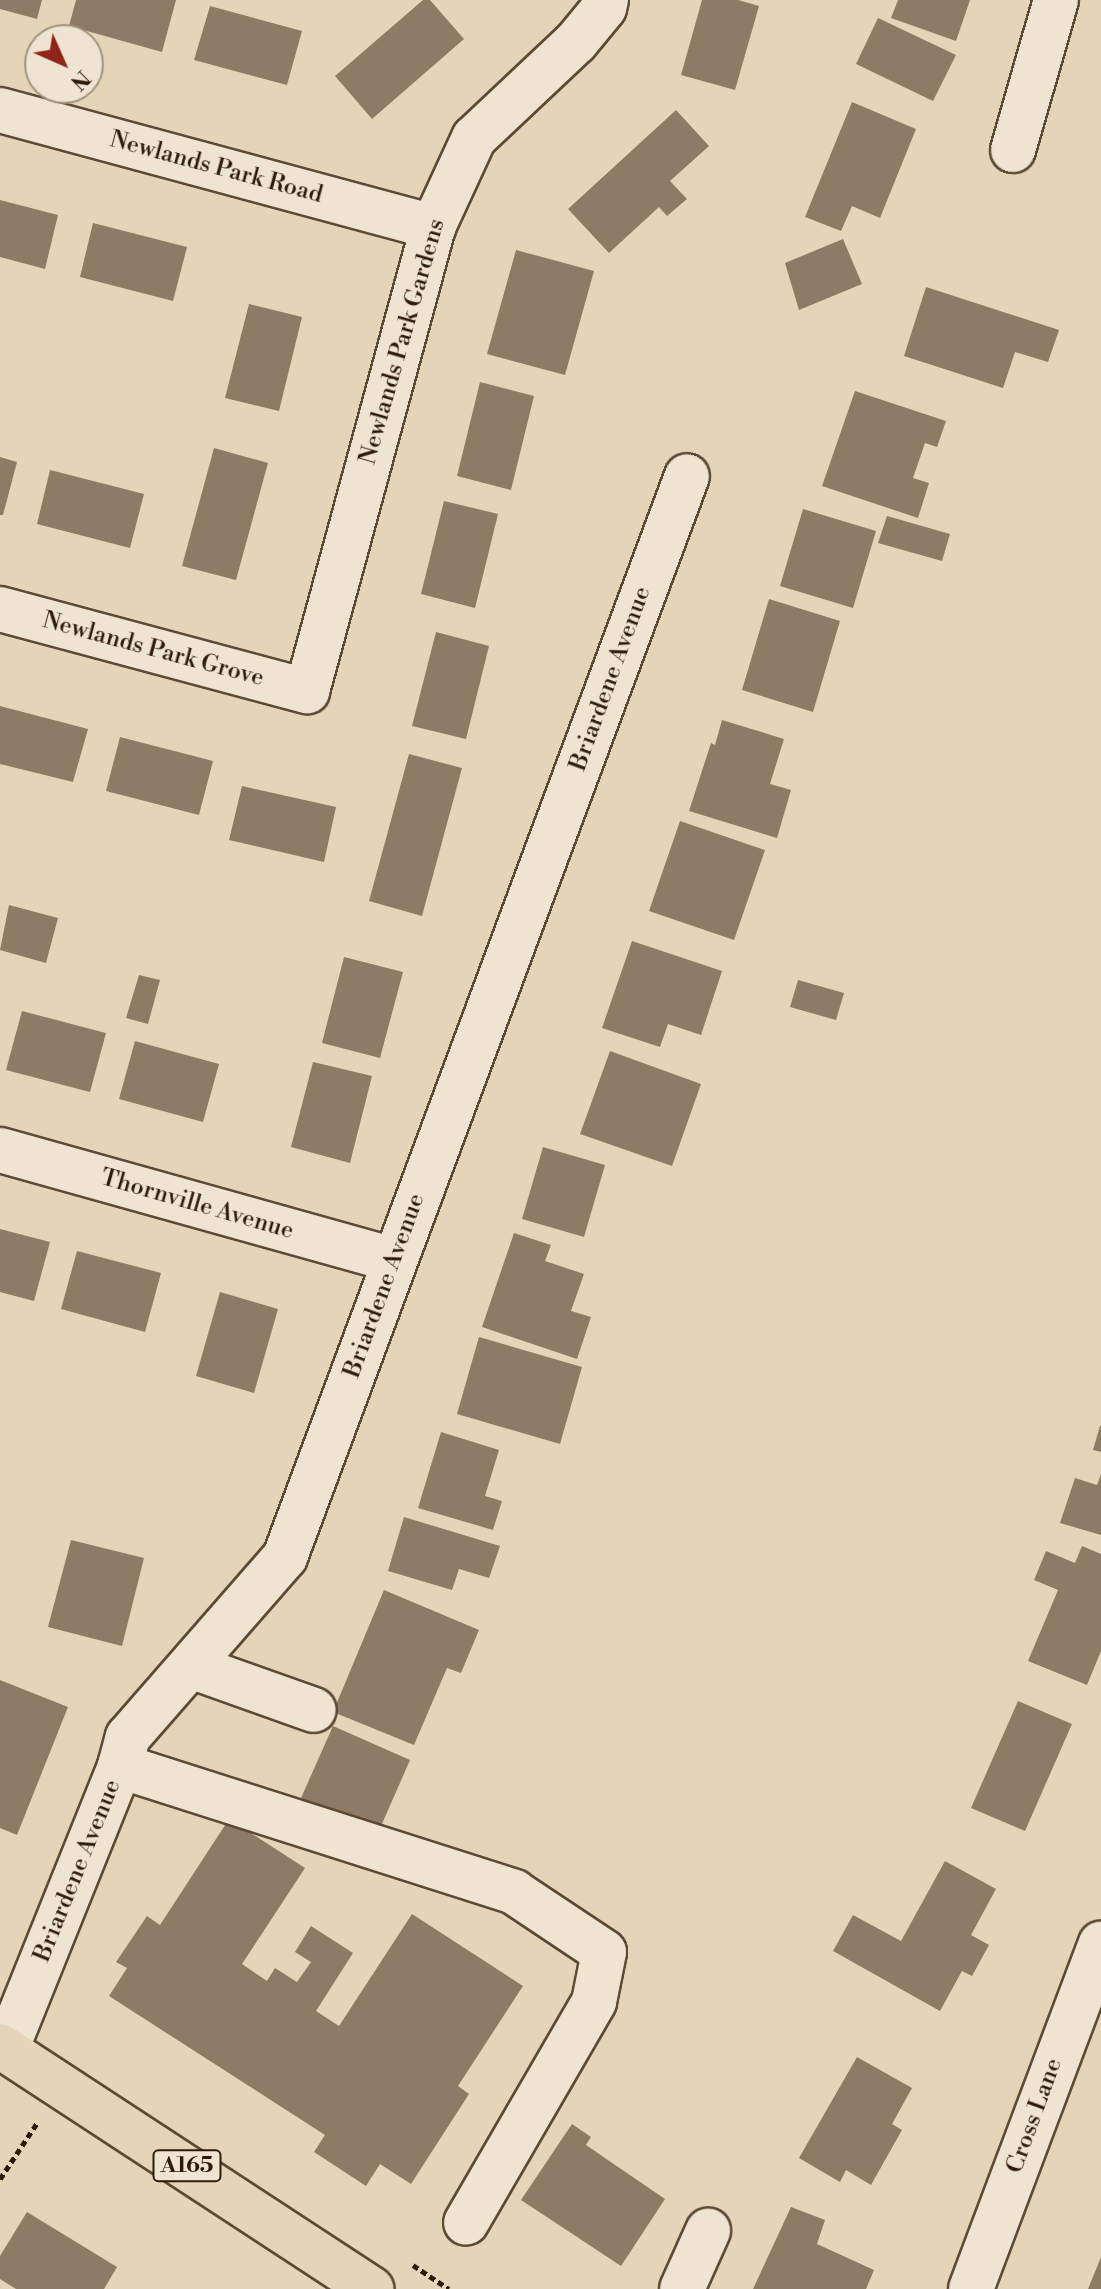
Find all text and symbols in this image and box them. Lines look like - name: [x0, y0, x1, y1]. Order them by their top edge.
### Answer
- north arrow: [24, 24, 104, 104]
- text: N: [64, 64, 96, 96]
- street label: Newlands Park Road: [106, 126, 326, 210]
- street label: Newlands Park Gardens: [354, 216, 452, 468]
- street label: Briardene Avenue: [564, 583, 658, 775]
- street label: Newlands Park Grove: [39, 607, 267, 693]
- street label: Thornville Avenue: [97, 1164, 297, 1246]
- street label: Briardene Avenue: [338, 1190, 432, 1382]
- street label: Briardene Avenue: [28, 1776, 128, 1966]
- street label: Cross Lane: [1001, 2054, 1069, 2178]
- road number: A165: [151, 2148, 223, 2184]

